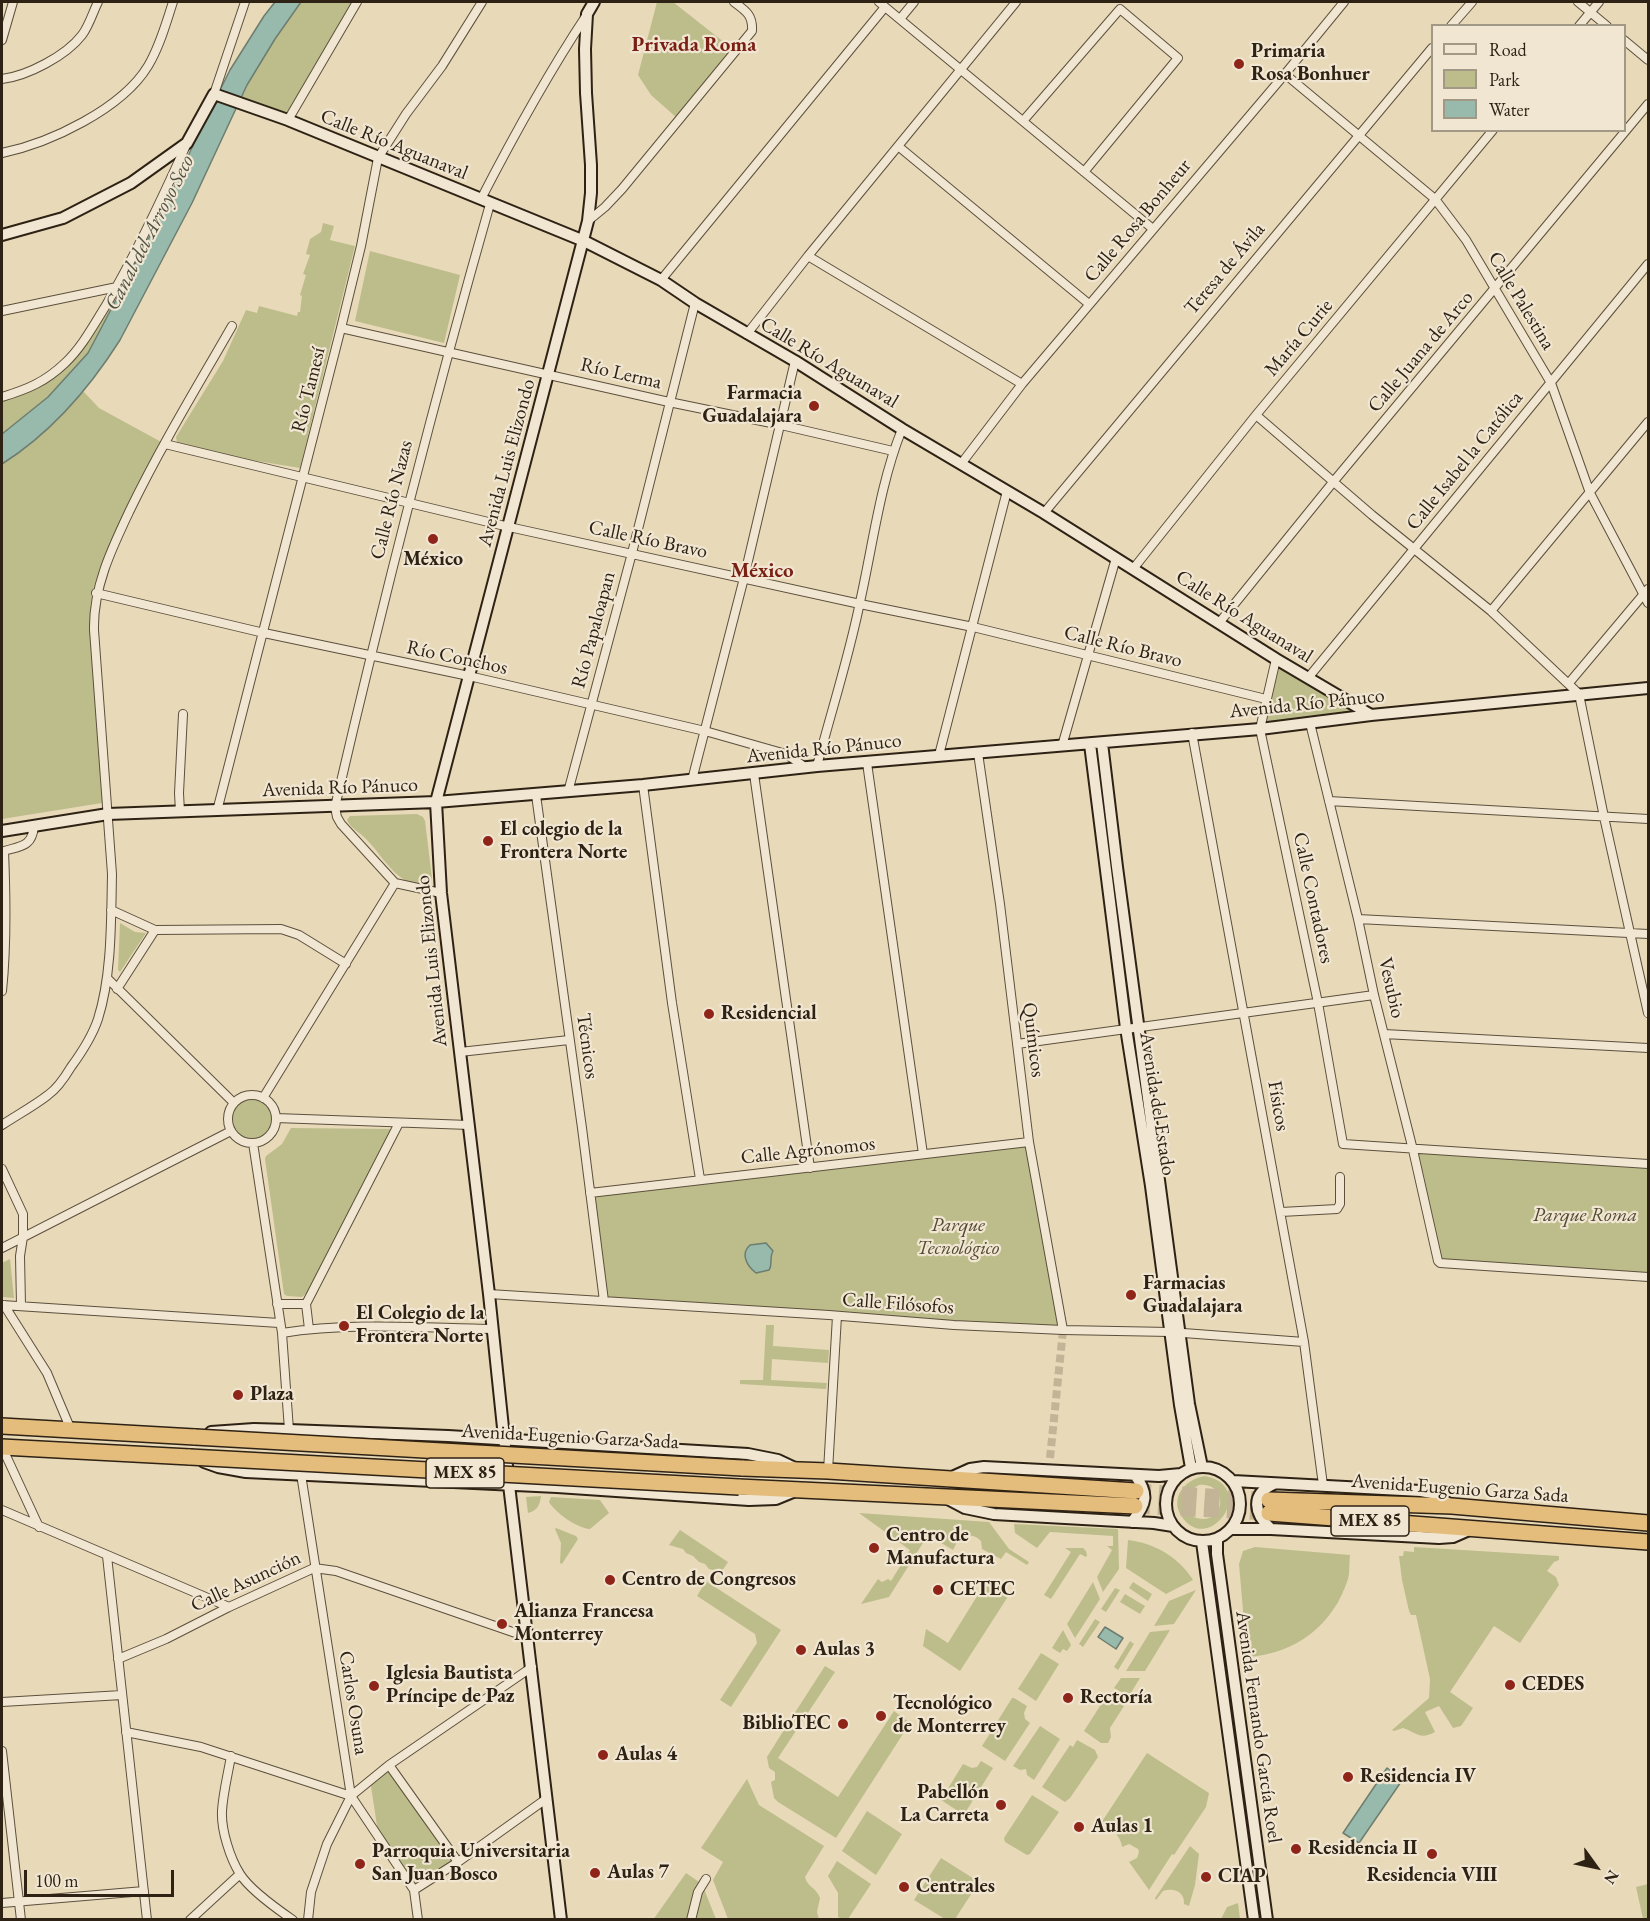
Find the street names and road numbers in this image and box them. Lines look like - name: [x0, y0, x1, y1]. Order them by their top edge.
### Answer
- street label: Calle Río Aguanaval: [317, 104, 471, 186]
- street label: Calle Rosa Bonheur: [1079, 154, 1197, 288]
- street label: Teresa de Ávila: [1180, 218, 1270, 320]
- street label: Calle Palestina: [1482, 248, 1560, 354]
- street label: Calle Juana de Arco: [1363, 286, 1479, 418]
- street label: María Curie: [1260, 295, 1338, 381]
- street label: Calle Río Aguanaval: [755, 312, 903, 414]
- street label: Río Tamesí: [287, 345, 331, 435]
- street label: Río Lerma: [578, 353, 664, 395]
- street label: Avenida Luis Elizondo: [473, 377, 541, 549]
- street label: Calle Isabel la Católica: [1402, 387, 1528, 535]
- street label: Calle Río Nazas: [366, 438, 418, 562]
- street label: Calle Río Bravo: [586, 516, 710, 564]
- street label: Calle Río Aguanaval: [1171, 565, 1317, 669]
- street label: Río Papaloapan: [567, 569, 621, 691]
- street label: Calle Río Bravo: [1061, 621, 1185, 673]
- street label: Río Conchos: [404, 636, 510, 680]
- street label: Avenida Río Pánuco: [1228, 684, 1386, 724]
- street label: Avenida Río Pánuco: [745, 729, 903, 769]
- street label: Avenida Río Pánuco: [262, 773, 418, 803]
- street label: Calle Contadores: [1287, 830, 1339, 966]
- street label: Avenida Luis Elizondo: [411, 874, 453, 1048]
- street label: Vesubio: [1372, 955, 1410, 1021]
- street label: Químicos: [1017, 1001, 1049, 1079]
- street label: Técnicos: [571, 1012, 603, 1080]
- street label: Avenida del Estado: [1134, 1031, 1180, 1177]
- street label: Físicos: [1262, 1079, 1294, 1133]
- street label: Calle Agrónomos: [740, 1132, 876, 1170]
- street label: Calle Filósofos: [841, 1288, 955, 1320]
- street label: Avenida Eugenio Garza Sada: [461, 1419, 679, 1455]
- road number: MEX 85: [426, 1458, 504, 1488]
- street label: Avenida Eugenio Garza Sada: [1350, 1469, 1570, 1509]
- road number: MEX 85: [1331, 1506, 1409, 1536]
- street label: Calle Asunción: [187, 1546, 305, 1618]
- street label: Avenida Fernando García Roel: [1230, 1609, 1286, 1845]
- street label: Carlos Osuna: [333, 1649, 373, 1757]

